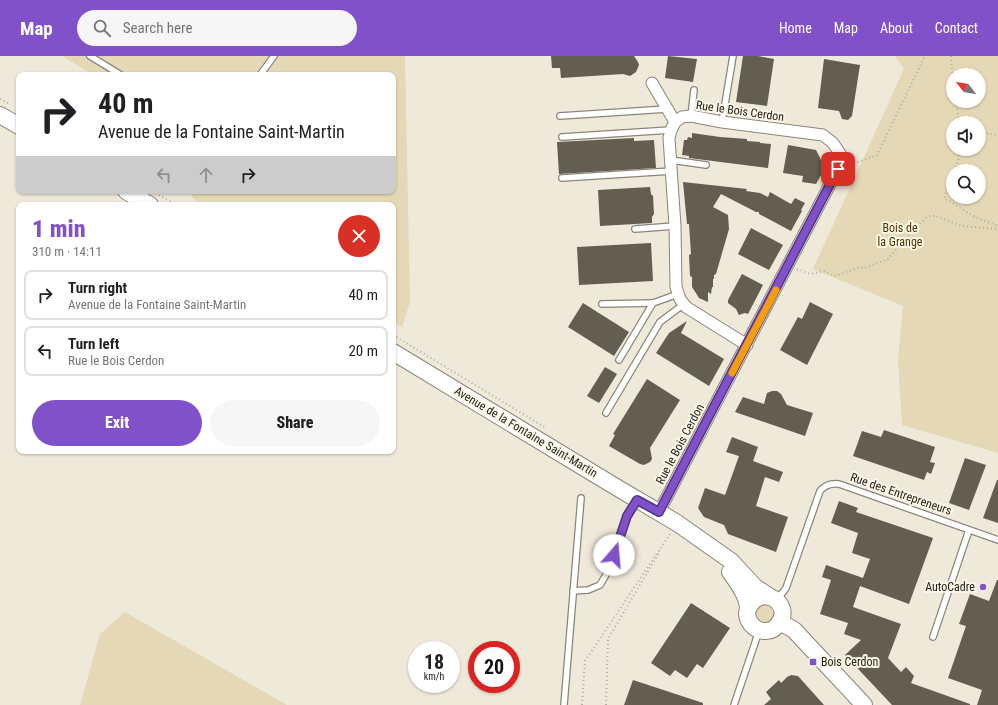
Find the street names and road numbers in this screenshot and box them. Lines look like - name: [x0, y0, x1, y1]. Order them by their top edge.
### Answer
- street label: Rue le Bois Cerdon: [695, 98, 785, 124]
- street label: Avenue de la Fontaine Saint-Martin: [452, 384, 600, 480]
- street label: Rue le Bois Cerdon: [653, 401, 707, 487]
- street label: Rue des Entrepreneurs: [848, 470, 954, 518]

